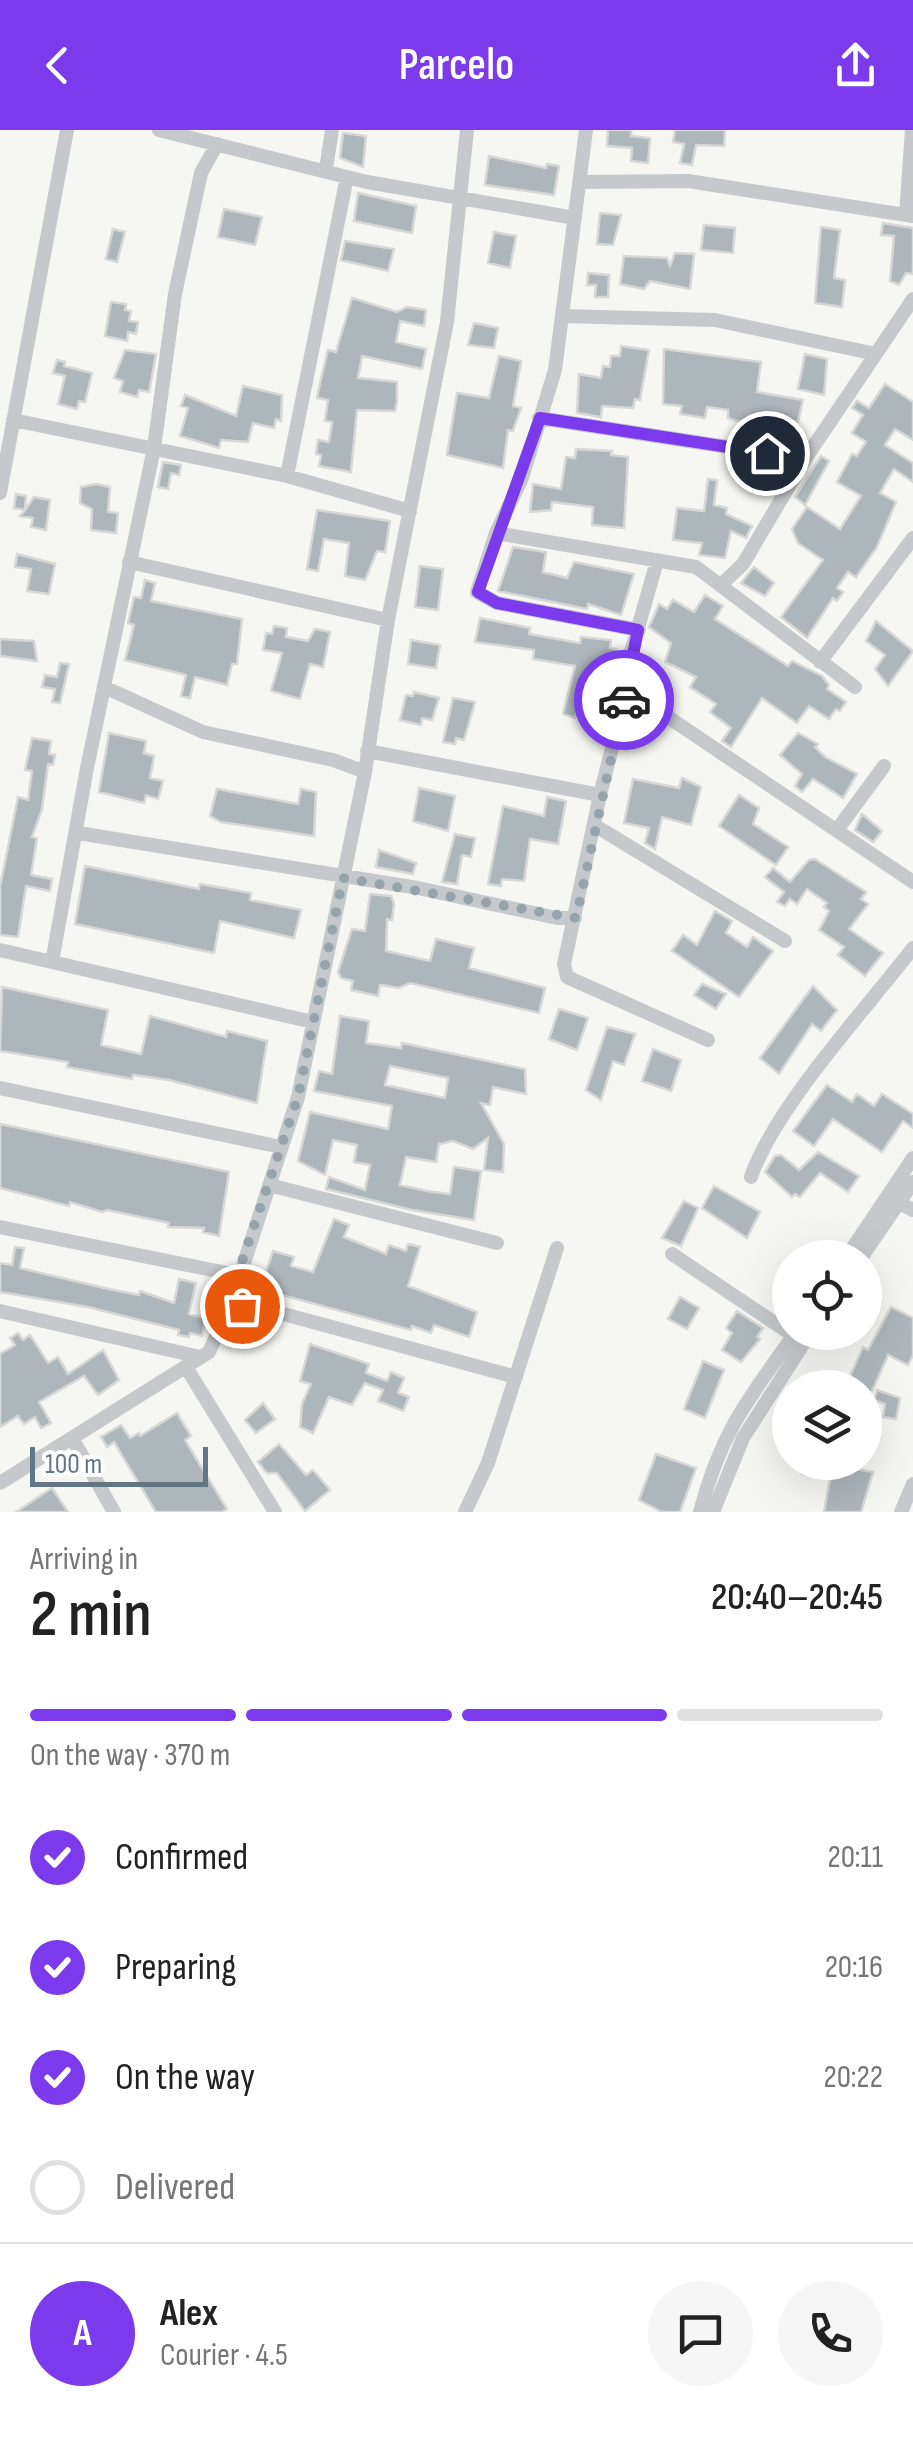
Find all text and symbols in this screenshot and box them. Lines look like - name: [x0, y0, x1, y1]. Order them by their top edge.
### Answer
- icon: back: [30, 38, 85, 93]
- text: Parcelo: [399, 38, 514, 93]
- icon: share: [828, 38, 883, 93]
- pin: [725, 411, 810, 496]
- icon: home: [740, 426, 795, 481]
- courier: [574, 650, 674, 750]
- icon: car: [597, 673, 652, 728]
- map controls: [772, 1240, 882, 1480]
- button: locate: [772, 1240, 882, 1350]
- pin: [200, 1264, 285, 1349]
- icon: bag: [215, 1279, 270, 1334]
- button: layers: [772, 1370, 882, 1480]
- scale bar: [30, 1442, 208, 1486]
- text: 100 m: [45, 1448, 102, 1481]
- text: Arriving in: [30, 1540, 138, 1579]
- text: 20:40–20:45: [711, 1575, 883, 1620]
- text: 2 min: [30, 1577, 152, 1655]
- text: On the way · 370 m: [30, 1736, 230, 1775]
- icon: check: [30, 1830, 85, 1885]
- text: Confirmed: [115, 1835, 248, 1880]
- text: 20:11: [827, 1838, 883, 1877]
- icon: check: [30, 1940, 85, 1995]
- text: Preparing: [115, 1945, 236, 1990]
- text: 20:16: [825, 1948, 883, 1987]
- icon: check: [30, 2050, 85, 2105]
- text: On the way: [115, 2055, 255, 2100]
- text: 20:22: [823, 2058, 883, 2097]
- text: Delivered: [115, 2165, 235, 2210]
- button: chat: [648, 2281, 753, 2386]
- button: phone: [778, 2281, 883, 2386]
- text: Alex: [160, 2291, 218, 2336]
- text: A: [73, 2311, 92, 2356]
- text: Courier · 4.5: [160, 2336, 288, 2375]

